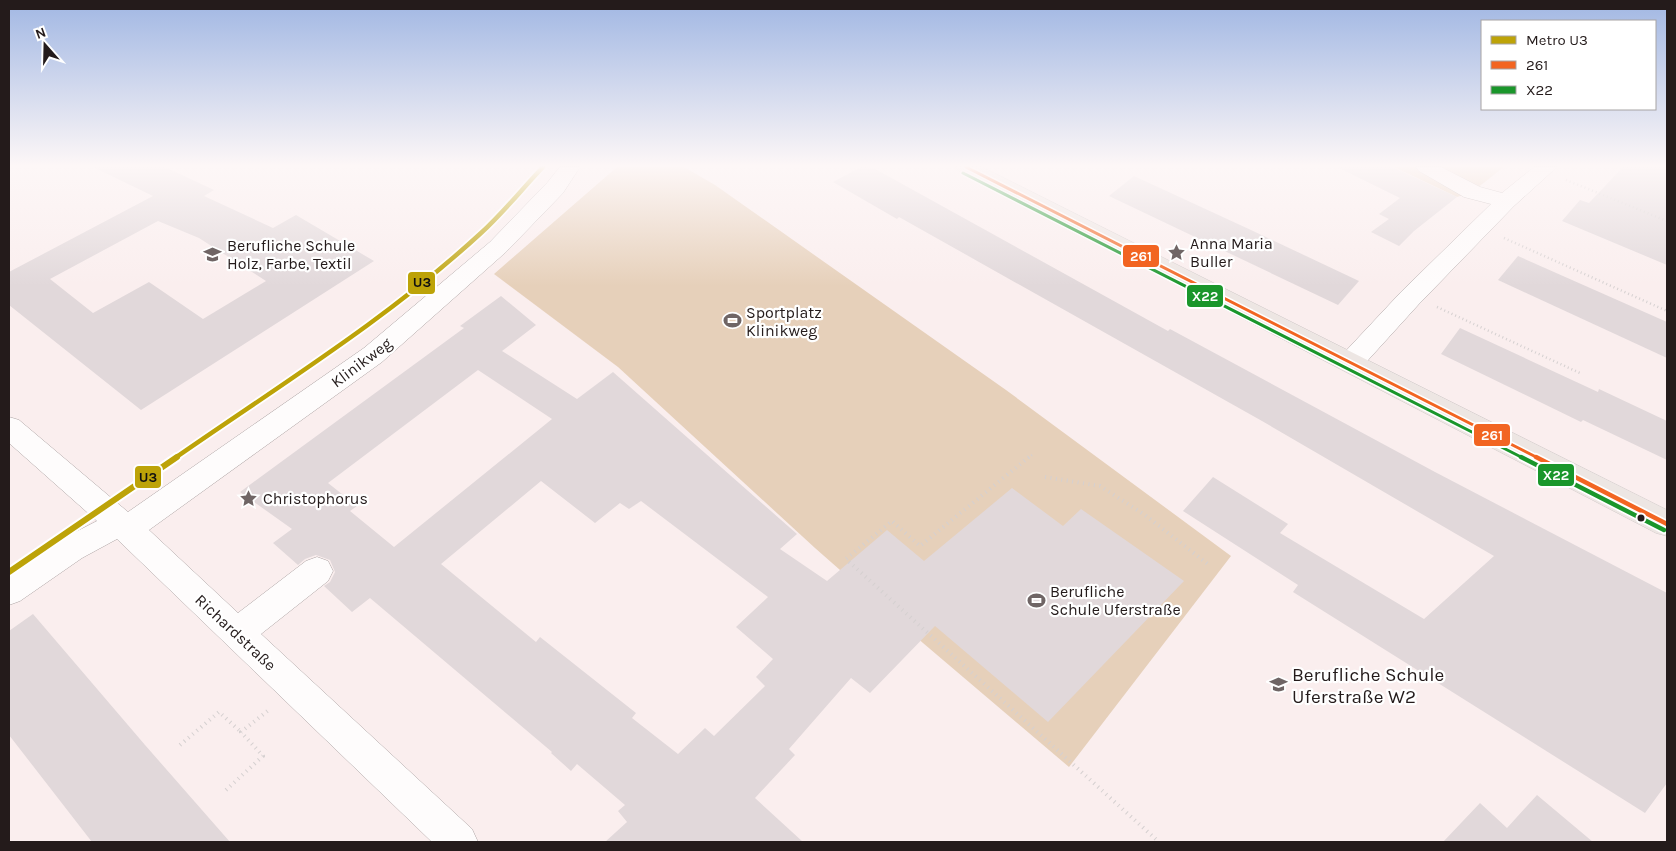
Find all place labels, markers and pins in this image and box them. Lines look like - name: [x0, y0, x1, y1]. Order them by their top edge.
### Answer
- place label: Anna Maria Buller: [1190, 234, 1273, 271]
- place label: Berufliche Schule Holz, Farbe, Textil: [227, 236, 355, 273]
- place icon: Anna Maria Buller: [1166, 242, 1186, 262]
- school or university icon: Berufliche Schule Holz, Farbe, Textil: [203, 244, 223, 264]
- place label: Sportplatz Klinikweg: [746, 303, 822, 340]
- sports icon: Sportplatz Klinikweg: [722, 311, 742, 331]
- place icon: Christophorus: [239, 488, 259, 508]
- place label: Christophorus: [263, 489, 368, 508]
- unlabelled marker: [1636, 513, 1646, 523]
- place label: Berufliche Schule Uferstraße: [1050, 582, 1181, 619]
- sports icon: Berufliche Schule Uferstraße: [1026, 590, 1046, 610]
- place label: Berufliche Schule Uferstraße W2: [1292, 664, 1444, 708]
- school or university icon: Berufliche Schule Uferstraße W2: [1268, 675, 1288, 695]

